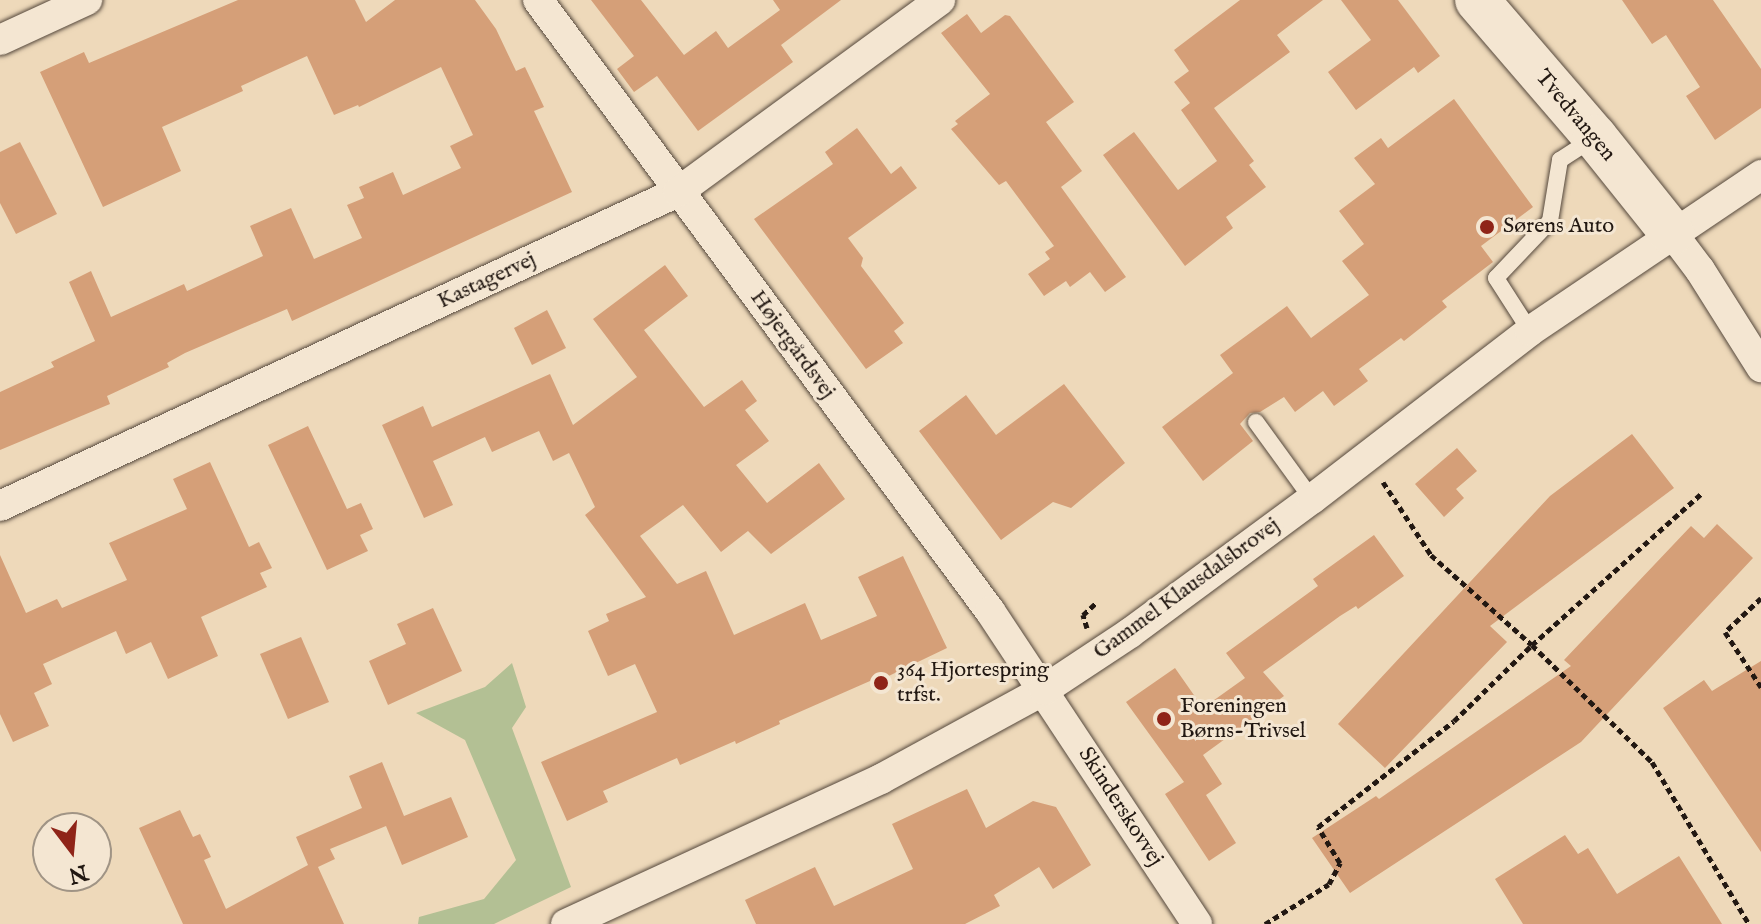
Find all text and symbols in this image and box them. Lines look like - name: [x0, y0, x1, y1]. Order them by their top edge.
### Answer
- street label: Tvedvangen: [1529, 65, 1621, 167]
- place label: Sørens Auto: [1503, 214, 1614, 240]
- marker: Sørens Auto: [1478, 218, 1496, 236]
- street label: Kastagervej: [434, 247, 540, 315]
- street label: Højergårdsvej: [744, 286, 840, 404]
- street label: Gammel Klausdalsbrovej: [1089, 513, 1285, 665]
- place label: 364 Hjortespring trfst.: [897, 657, 1049, 708]
- marker: 364 Hjortespring trfst.: [872, 674, 890, 692]
- place label: Foreningen Børns-Trivsel: [1180, 693, 1306, 744]
- marker: Foreningen Børns-Trivsel: [1155, 710, 1173, 728]
- street label: Skinderskovvej: [1072, 743, 1168, 871]
- north arrow: [32, 812, 112, 892]
- text: N: [65, 857, 91, 889]

